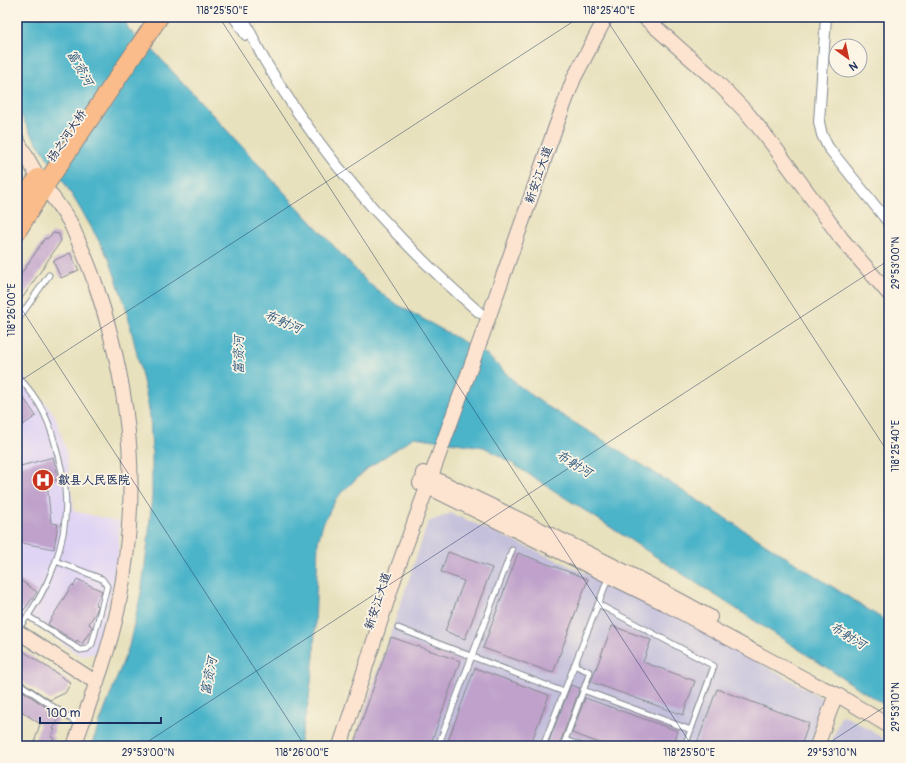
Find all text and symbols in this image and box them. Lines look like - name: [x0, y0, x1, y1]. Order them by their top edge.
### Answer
- text: 118°25'50"E: [196, 5, 248, 17]
- text: 118°25'40"E: [583, 5, 635, 17]
- north arrow: [828, 38, 868, 78]
- water label: 富资河: [63, 47, 98, 91]
- text: N: [846, 58, 860, 74]
- street label: 扬之河大桥: [44, 106, 91, 165]
- street label: 新安江大道: [522, 144, 556, 206]
- text: 29°53'00"N: [890, 236, 902, 289]
- text: 118°26'00"E: [6, 283, 18, 337]
- water label: 布射河: [262, 307, 306, 338]
- water label: 富资河: [231, 334, 247, 375]
- text: 118°25'40"E: [890, 420, 902, 472]
- water label: 布射河: [553, 447, 596, 482]
- hospital icon: 歙县人民医院: [30, 467, 56, 493]
- place label: 歙县人民医院: [58, 473, 130, 488]
- street label: 新安江大道: [362, 570, 394, 632]
- water label: 布射河: [827, 619, 870, 654]
- water label: 富资河: [197, 653, 221, 697]
- text: 29°53'10"N: [890, 682, 902, 732]
- scale bar: [40, 699, 161, 725]
- text: 100 m: [46, 706, 81, 721]
- text: 29°53'00"N: [122, 747, 175, 759]
- text: 118°26'00"E: [275, 747, 329, 759]
- text: 118°25'50"E: [663, 747, 715, 759]
- text: 29°53'10"N: [807, 747, 857, 759]

